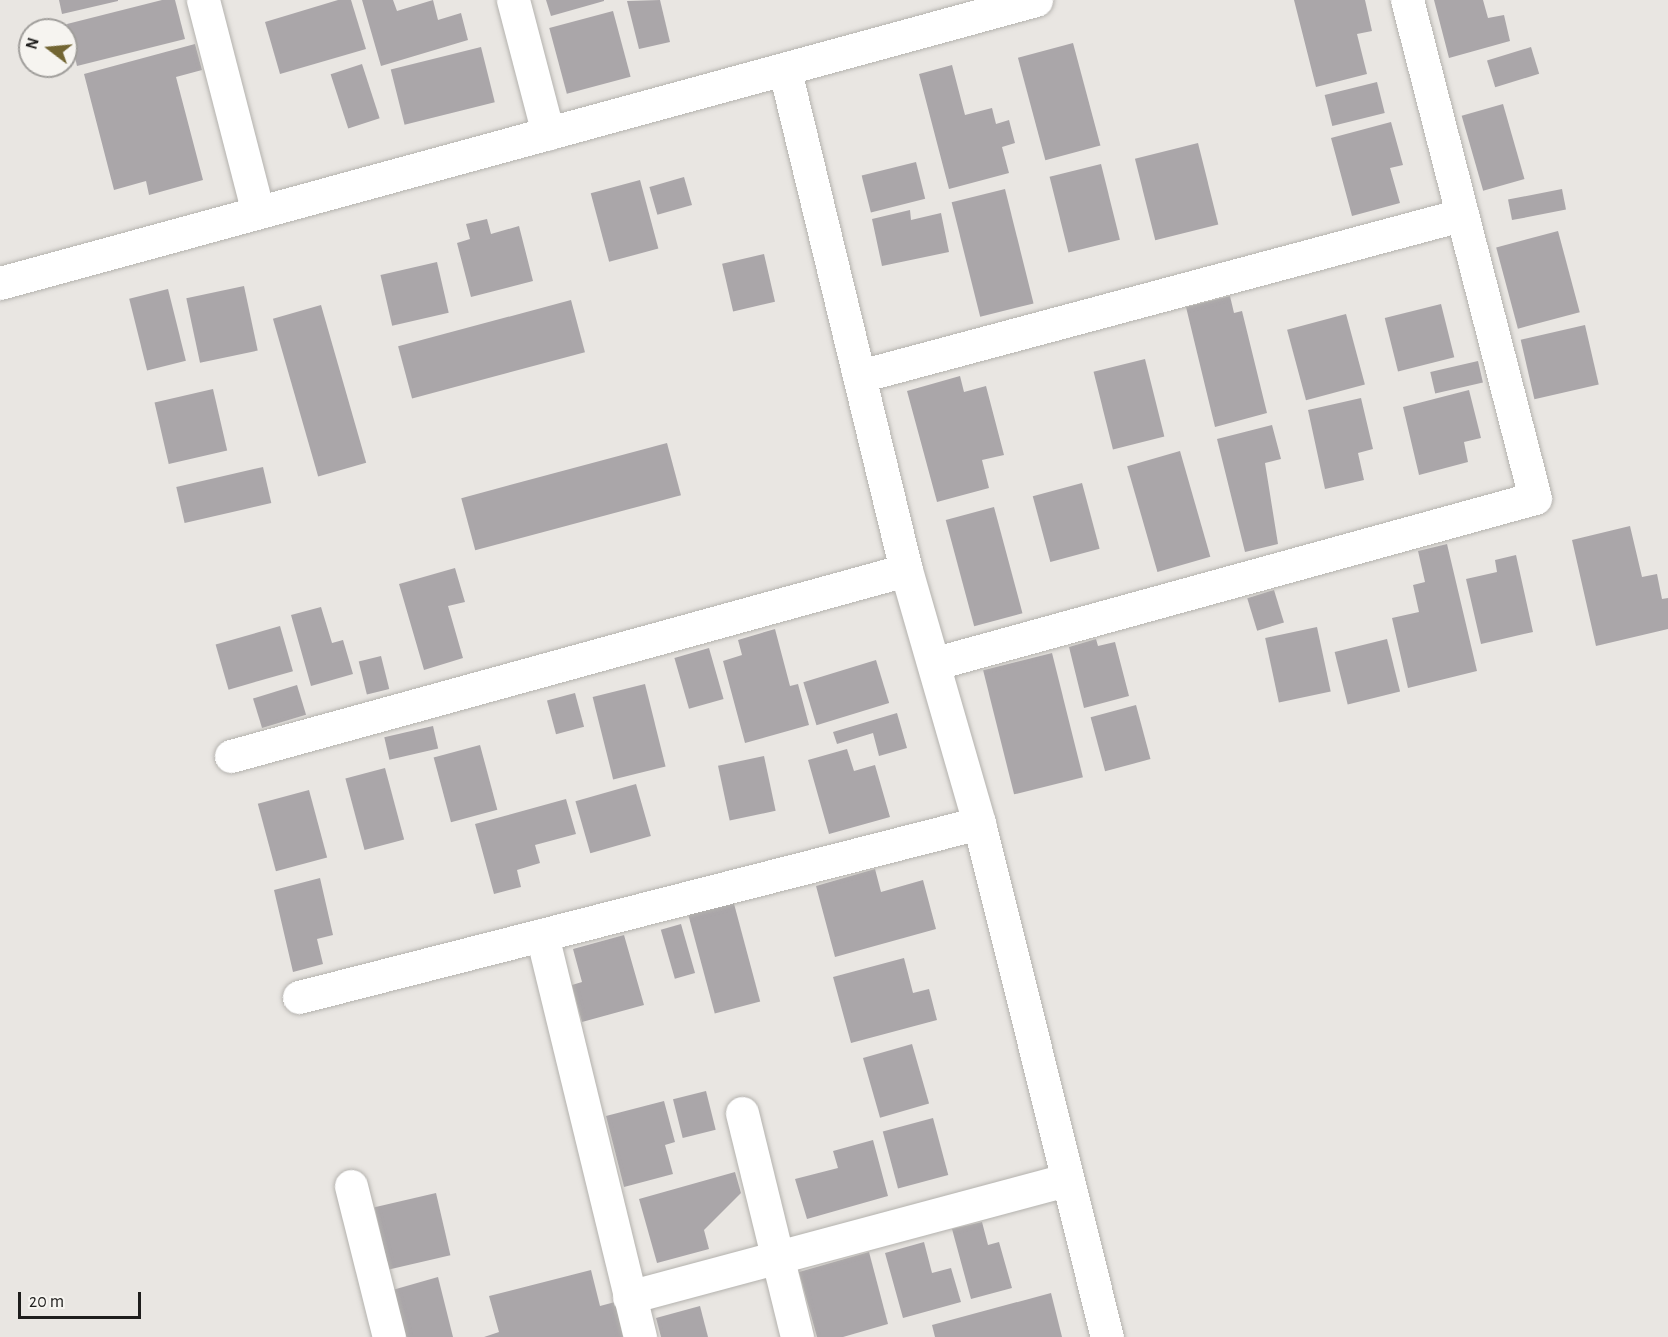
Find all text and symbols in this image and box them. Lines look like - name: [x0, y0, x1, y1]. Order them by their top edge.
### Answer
- north arrow: [18, 18, 78, 78]
- text: N: [23, 36, 42, 51]
- scale bar: [21, 1280, 144, 1318]
- text: 20 m: [29, 1293, 64, 1311]

